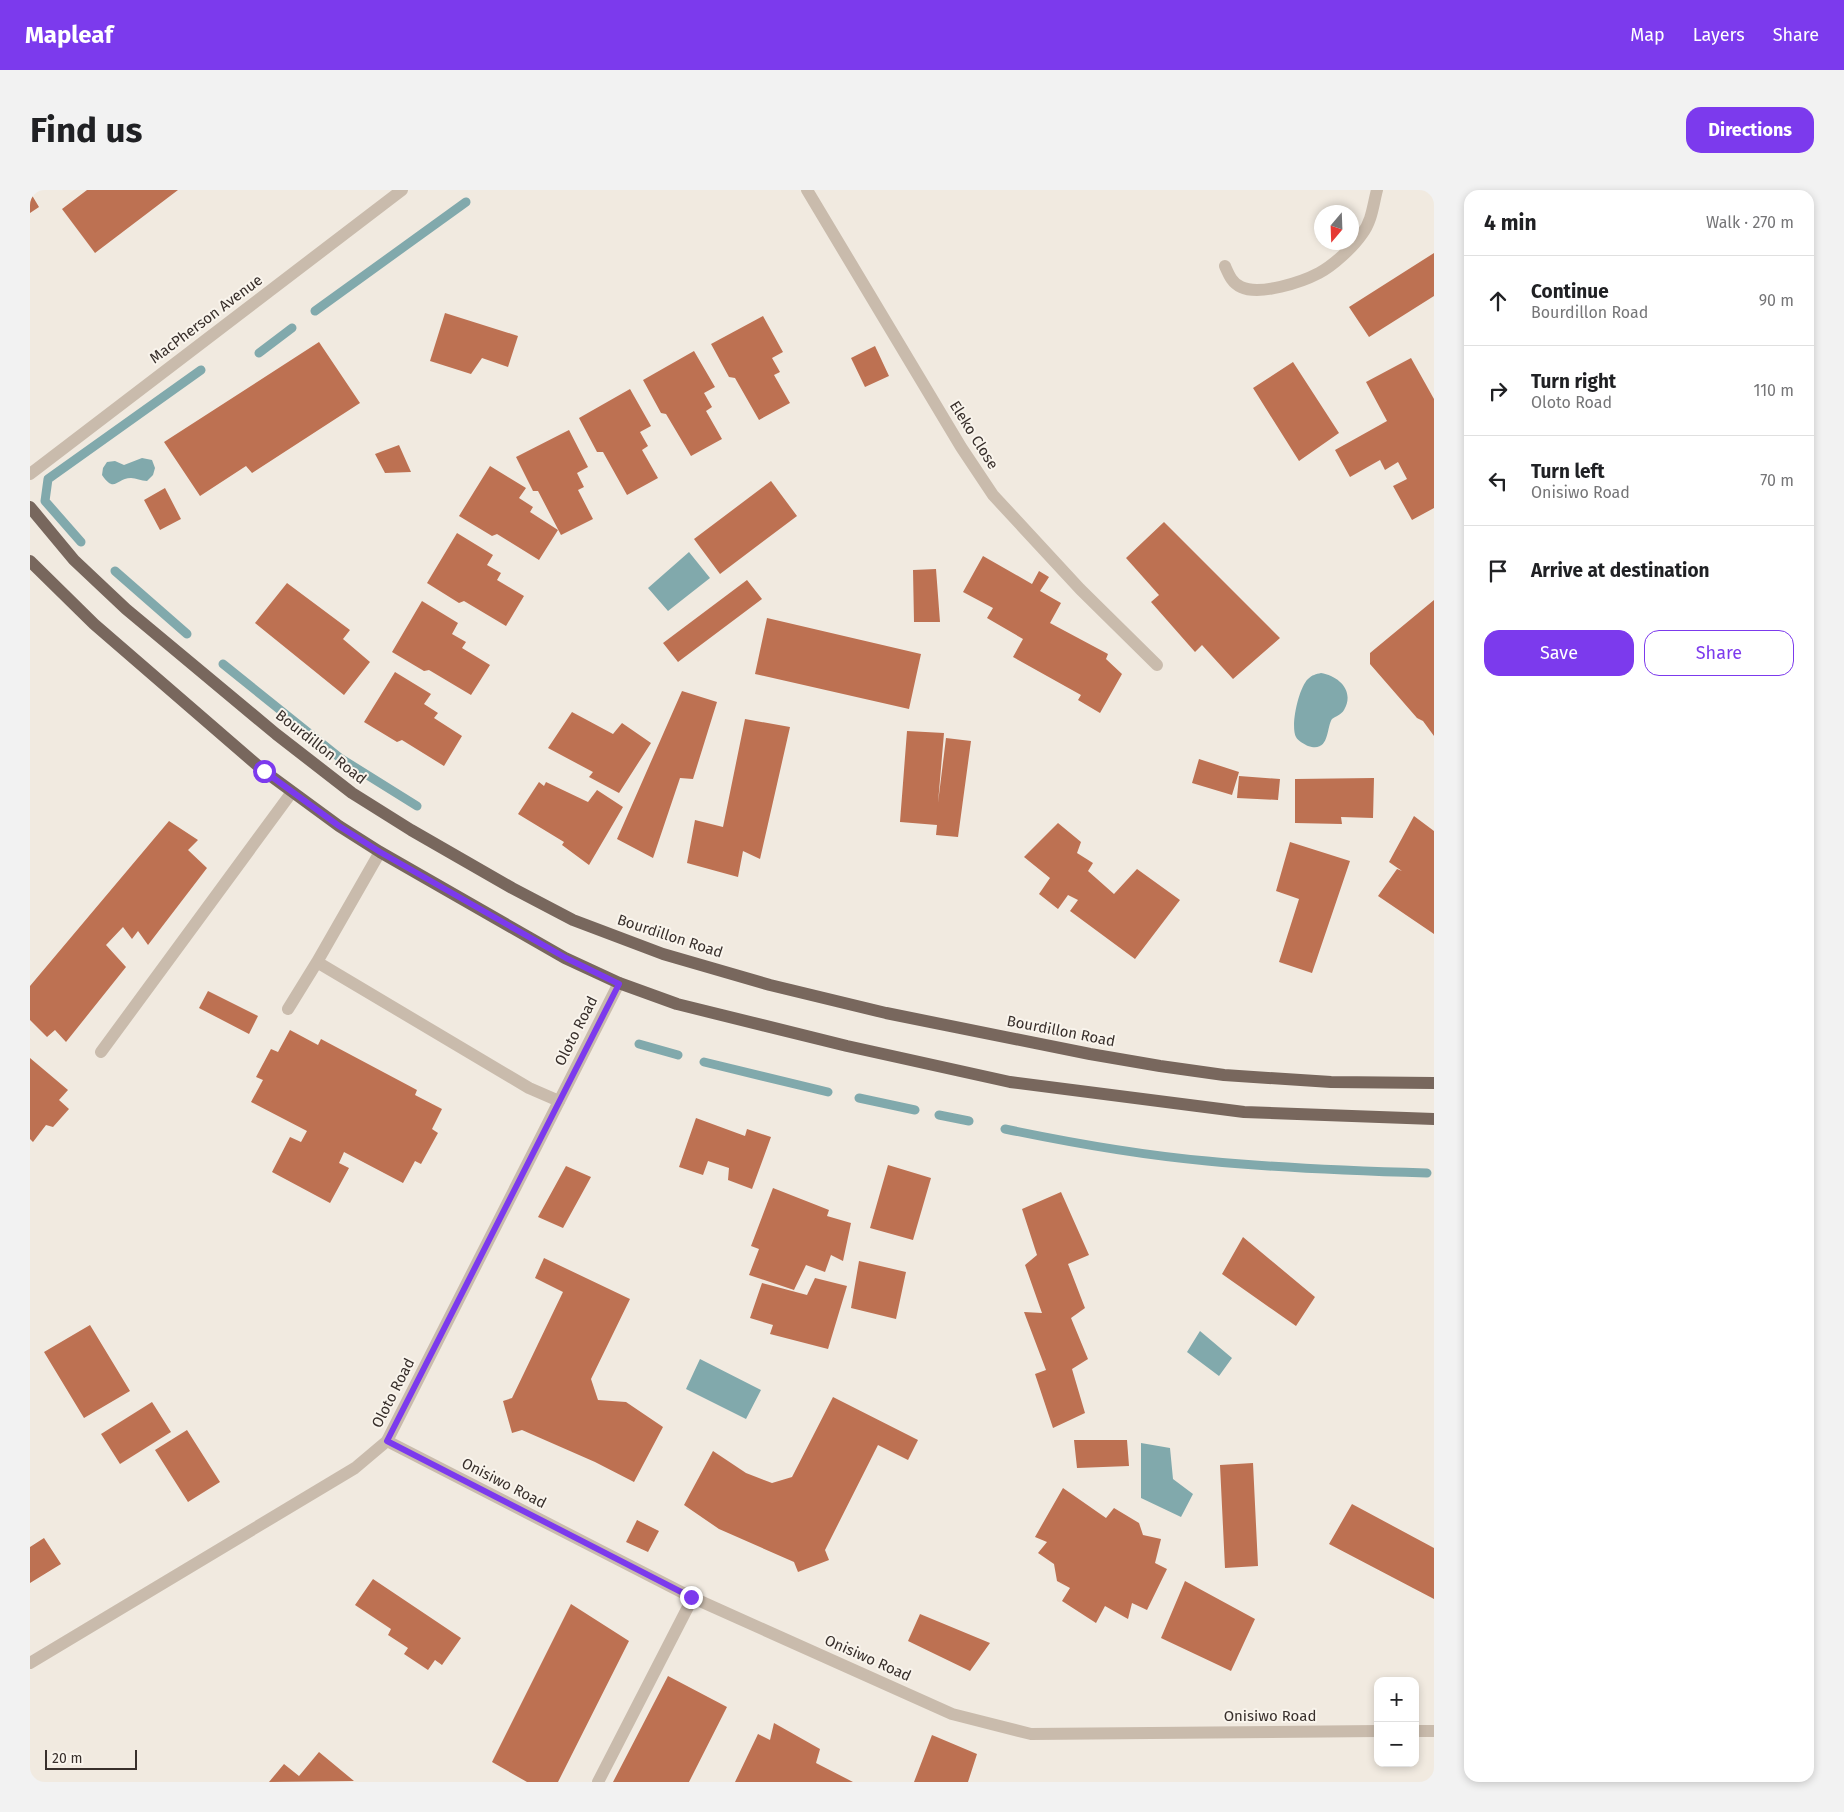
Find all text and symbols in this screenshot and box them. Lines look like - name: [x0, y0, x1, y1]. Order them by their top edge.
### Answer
- text: Mapleaf: [25, 21, 113, 49]
- text: Map: [1630, 24, 1665, 46]
- text: Layers: [1693, 24, 1745, 46]
- text: Share: [1773, 24, 1819, 46]
- button: Directions: [1686, 107, 1814, 153]
- text: Find us: [30, 109, 142, 151]
- north arrow: [1314, 205, 1359, 250]
- text: 4 min: [1484, 210, 1537, 236]
- text: Walk · 270 m: [1706, 213, 1794, 232]
- street label: MacPherson Avenue: [146, 271, 266, 367]
- text: Continue: [1531, 280, 1609, 303]
- icon: ahead: [1484, 287, 1512, 315]
- text: 90 m: [1759, 291, 1794, 310]
- text: Bourdillon Road: [1531, 303, 1648, 322]
- text: Turn right: [1531, 370, 1616, 393]
- icon: right: [1484, 377, 1512, 405]
- text: 110 m: [1753, 381, 1794, 400]
- text: Oloto Road: [1531, 393, 1612, 412]
- street label: Eleko Close: [946, 397, 1002, 473]
- text: Turn left: [1531, 460, 1605, 483]
- icon: left: [1484, 467, 1512, 495]
- text: 70 m: [1760, 471, 1794, 490]
- text: Onisiwo Road: [1531, 483, 1630, 502]
- icon: arrive: [1484, 557, 1512, 585]
- text: Arrive at destination: [1531, 559, 1710, 582]
- button: Save: [1484, 630, 1634, 676]
- button: Share: [1644, 630, 1794, 676]
- street label: Bourdillon Road: [272, 706, 370, 788]
- route start: [253, 760, 276, 783]
- street label: Bourdillon Road: [615, 910, 725, 962]
- street label: Oloto Road: [551, 993, 601, 1069]
- street label: Bourdillon Road: [1005, 1012, 1117, 1050]
- street label: Oloto Road: [368, 1355, 418, 1431]
- street label: Onisiwo Road: [459, 1454, 549, 1512]
- route end: [680, 1586, 703, 1609]
- street label: Onisiwo Road: [822, 1631, 914, 1685]
- map controls: [1374, 1677, 1419, 1767]
- button: +: [1374, 1677, 1419, 1722]
- street label: Onisiwo Road: [1224, 1707, 1316, 1725]
- button: −: [1374, 1722, 1419, 1767]
- scale bar: [45, 1747, 138, 1770]
- text: 20 m: [52, 1750, 82, 1767]

